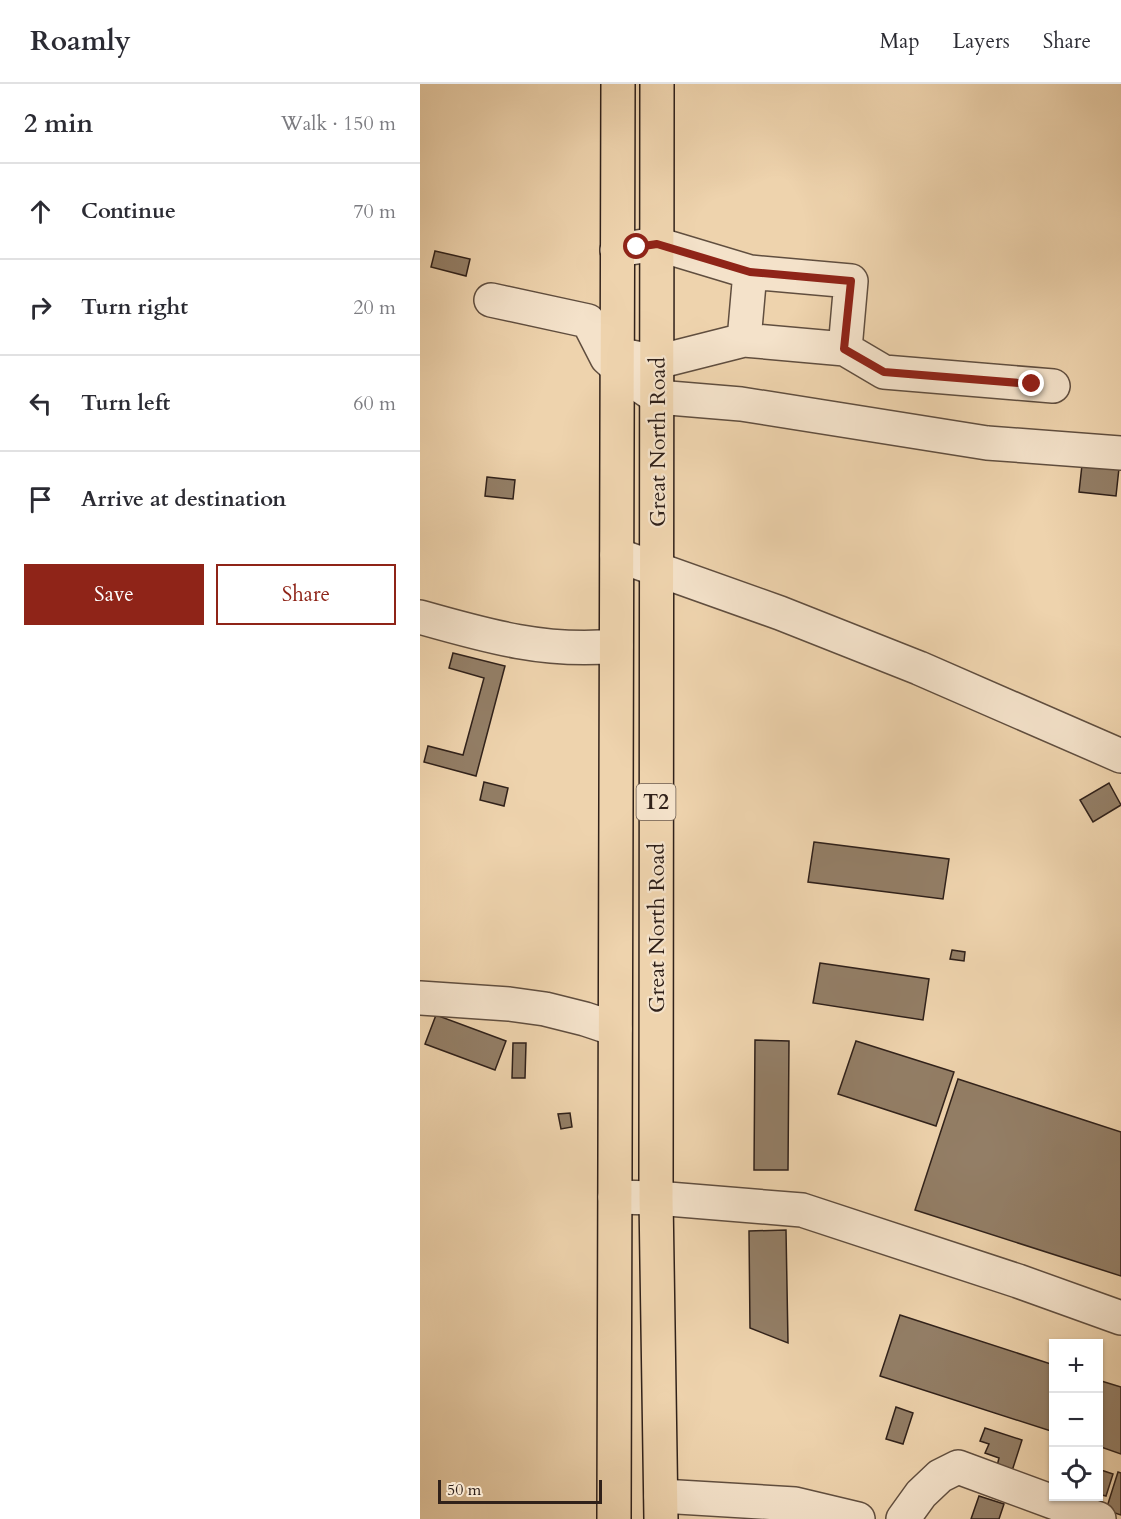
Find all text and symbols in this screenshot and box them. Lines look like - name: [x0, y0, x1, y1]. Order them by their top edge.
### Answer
- text: Roamly: [30, 22, 131, 60]
- text: Map: [880, 27, 920, 56]
- text: Layers: [953, 27, 1010, 56]
- text: Share: [1043, 27, 1091, 56]
- text: 2 min: [24, 106, 93, 141]
- text: Walk · 150 m: [281, 110, 396, 137]
- icon: ahead: [24, 195, 57, 228]
- text: Continue: [81, 196, 176, 226]
- text: 70 m: [353, 198, 396, 225]
- route start: [623, 233, 649, 259]
- icon: right: [24, 291, 57, 324]
- text: Turn right: [81, 292, 188, 322]
- text: 20 m: [353, 294, 396, 321]
- street label: Great North Road: [643, 357, 673, 527]
- route end: [1018, 370, 1044, 396]
- icon: left: [24, 387, 57, 420]
- text: Turn left: [81, 388, 170, 418]
- text: 60 m: [353, 390, 396, 417]
- icon: arrive: [24, 483, 57, 516]
- text: Arrive at destination: [81, 484, 286, 514]
- button: Save: [24, 564, 204, 625]
- button: Share: [216, 564, 396, 625]
- road number: T2: [636, 784, 676, 820]
- street label: Great North Road: [642, 843, 672, 1013]
- map controls: [1049, 1339, 1103, 1501]
- button: +: [1049, 1339, 1103, 1393]
- button: −: [1049, 1393, 1103, 1447]
- button: locate: [1049, 1447, 1103, 1501]
- scale bar: [438, 1477, 602, 1504]
- text: 50 m: [447, 1479, 481, 1501]

